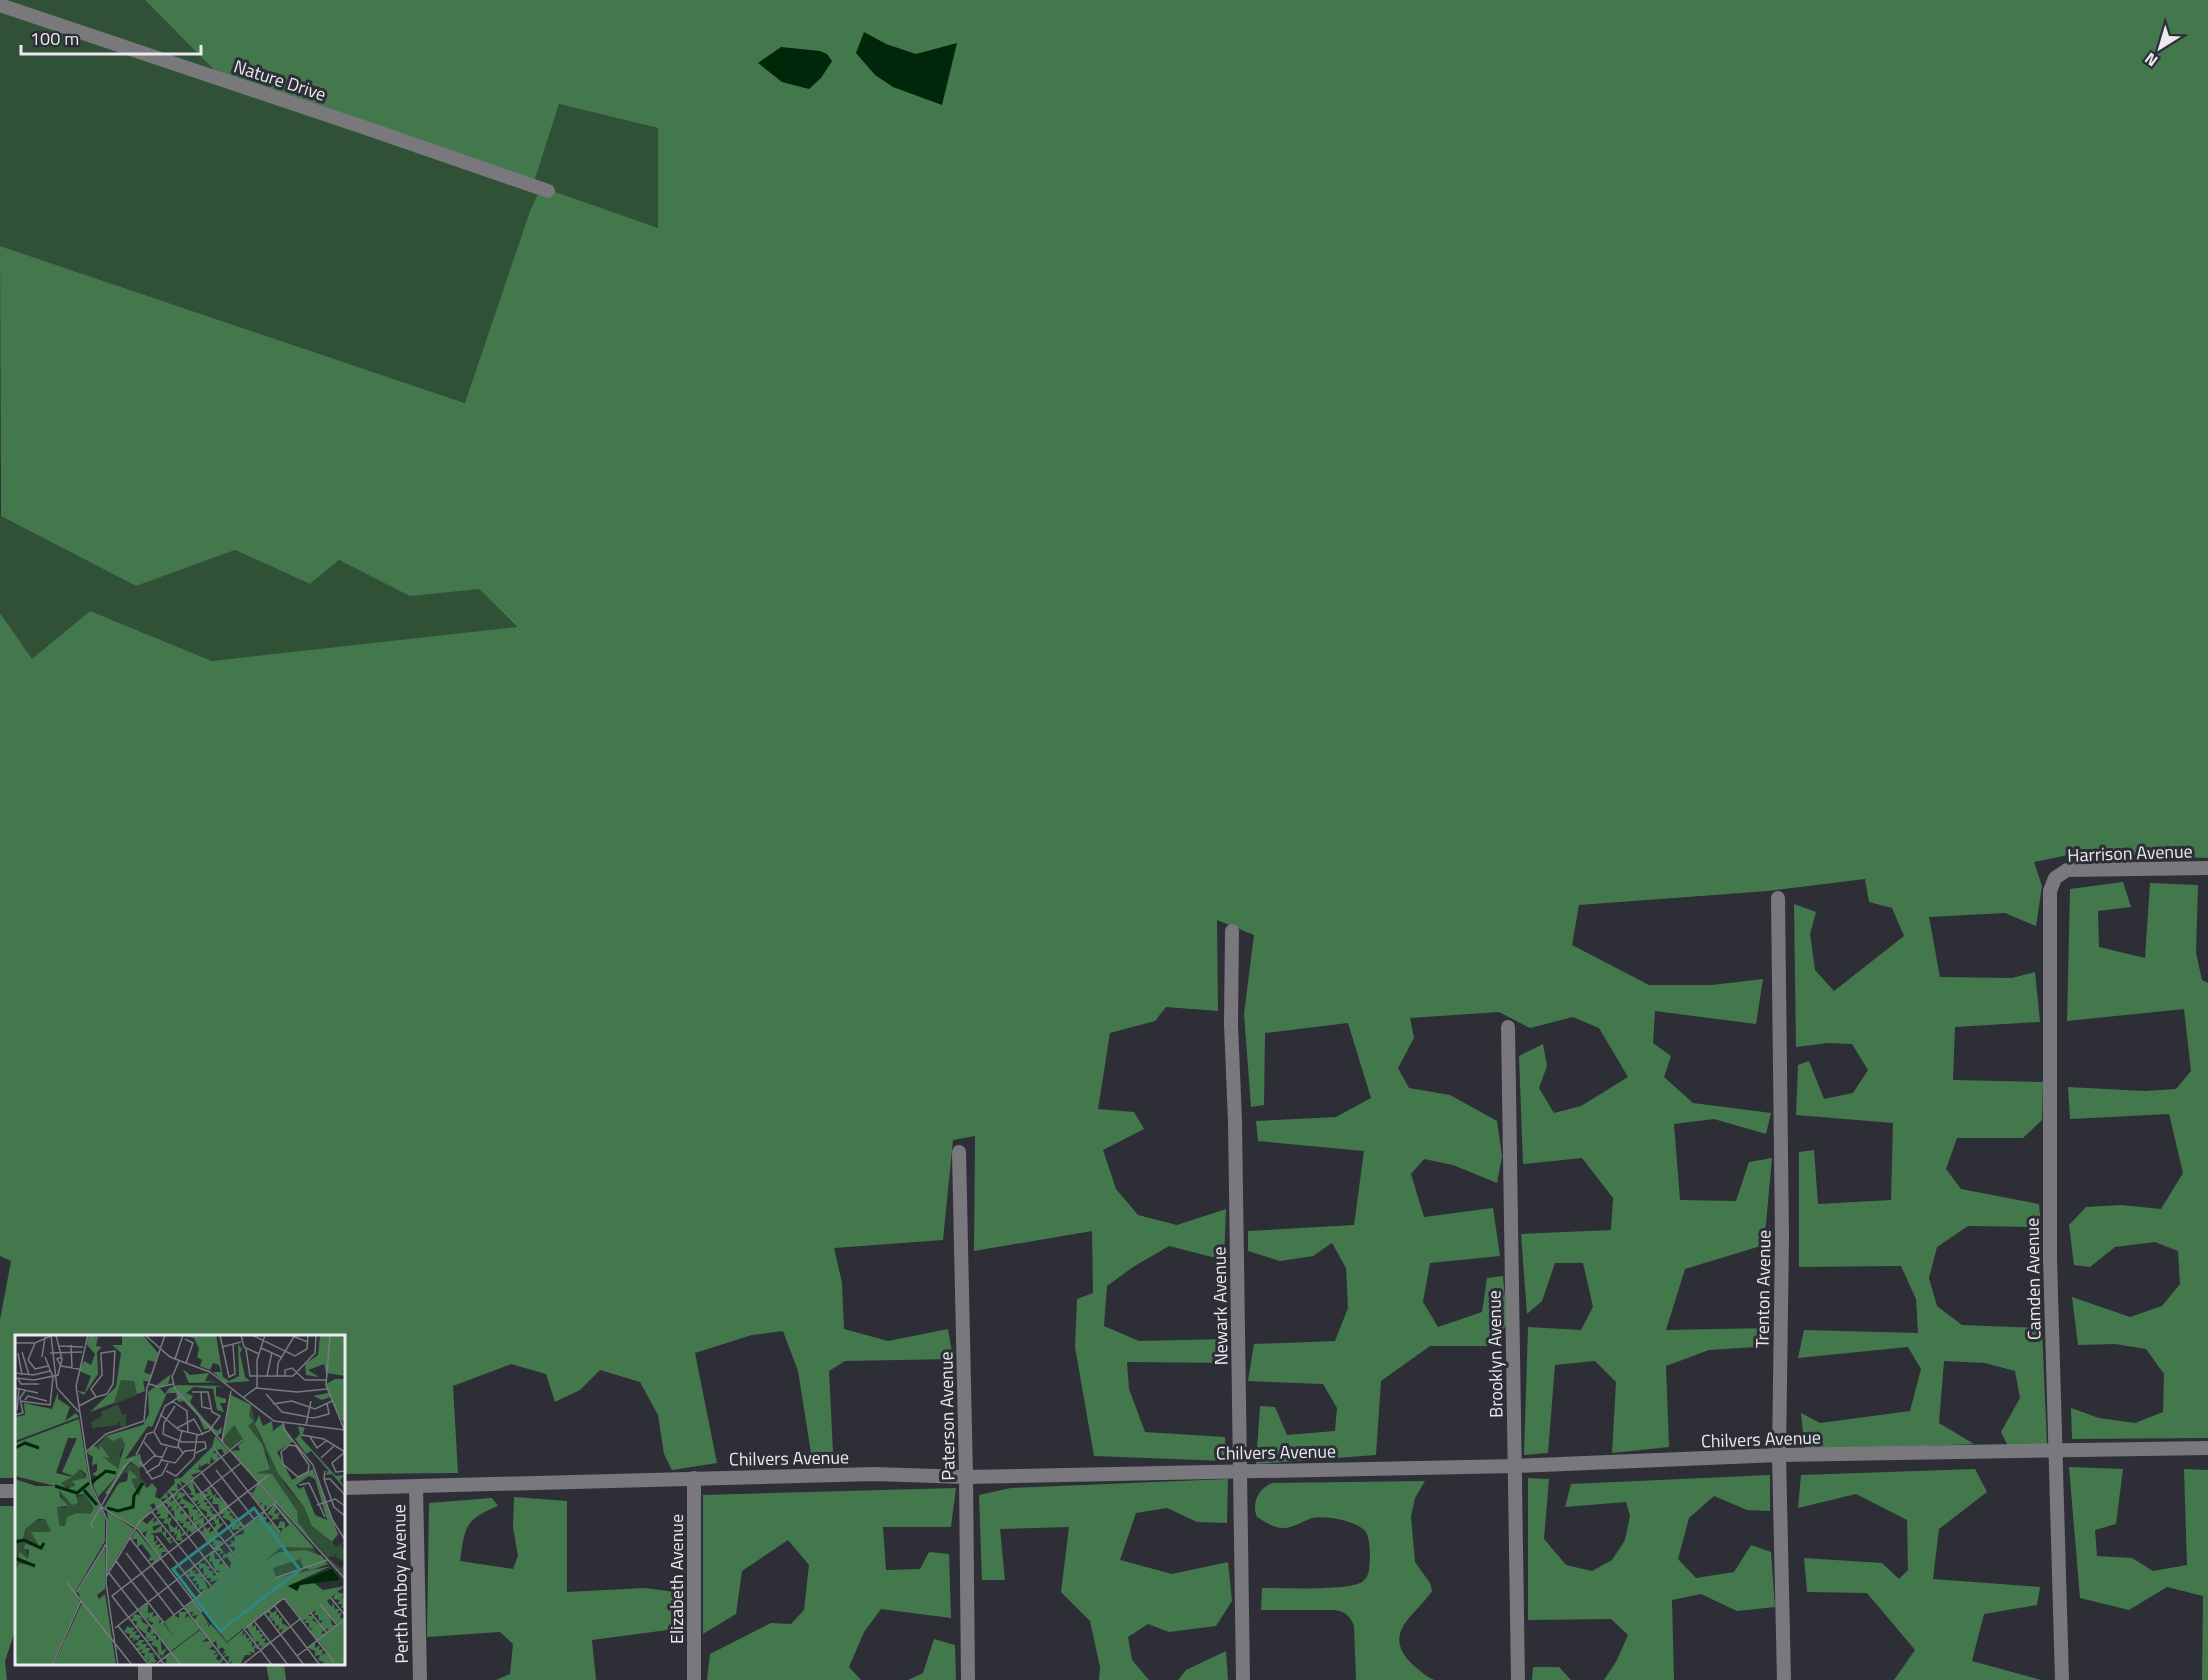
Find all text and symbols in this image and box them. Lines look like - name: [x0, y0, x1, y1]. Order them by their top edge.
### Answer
- scale bar: [21, 18, 201, 56]
- north arrow: [2130, 18, 2190, 78]
- text: 100 m: [30, 25, 79, 52]
- text: N: [2139, 47, 2163, 73]
- street label: Nature Drive: [230, 52, 330, 108]
- street label: Harrison Avenue: [2067, 837, 2193, 869]
- street label: Camden Avenue: [2018, 1218, 2048, 1340]
- street label: Trenton Avenue: [1748, 1230, 1778, 1348]
- street label: Newark Avenue: [1205, 1246, 1235, 1366]
- street label: Brooklyn Avenue: [1480, 1290, 1510, 1418]
- inset map: [15, 1335, 345, 1665]
- street label: Paterson Avenue: [932, 1351, 962, 1481]
- street label: Chilvers Avenue: [1701, 1423, 1821, 1455]
- street label: Chilvers Avenue: [1216, 1437, 1336, 1467]
- street label: Chilvers Avenue: [729, 1443, 849, 1473]
- street label: Perth Amboy Avenue: [385, 1504, 415, 1664]
- street label: Elizabeth Avenue: [663, 1514, 690, 1644]

